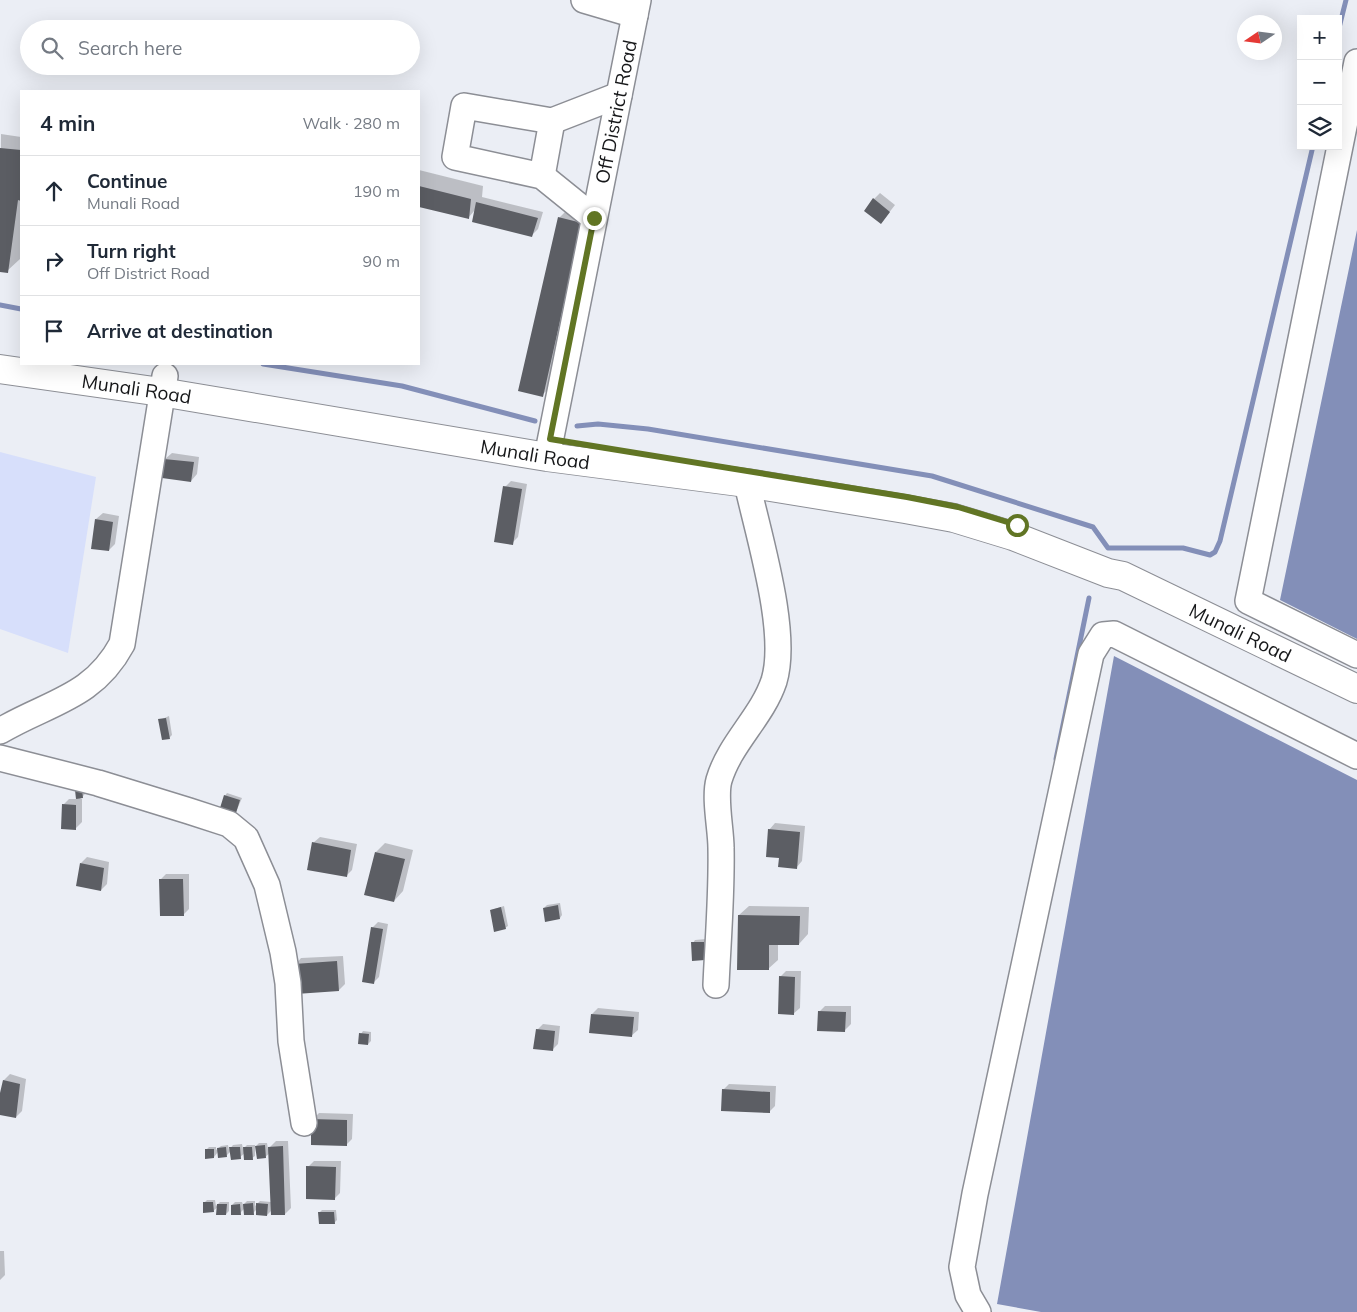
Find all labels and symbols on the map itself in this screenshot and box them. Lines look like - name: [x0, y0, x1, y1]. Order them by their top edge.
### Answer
- north arrow: [1237, 15, 1282, 60]
- street label: Off District Road: [590, 38, 642, 186]
- route end: [583, 207, 606, 230]
- street label: Munali Road: [80, 369, 193, 409]
- street label: Munali Road: [479, 434, 591, 474]
- route start: [1006, 514, 1029, 537]
- street label: Munali Road: [1185, 598, 1295, 668]

